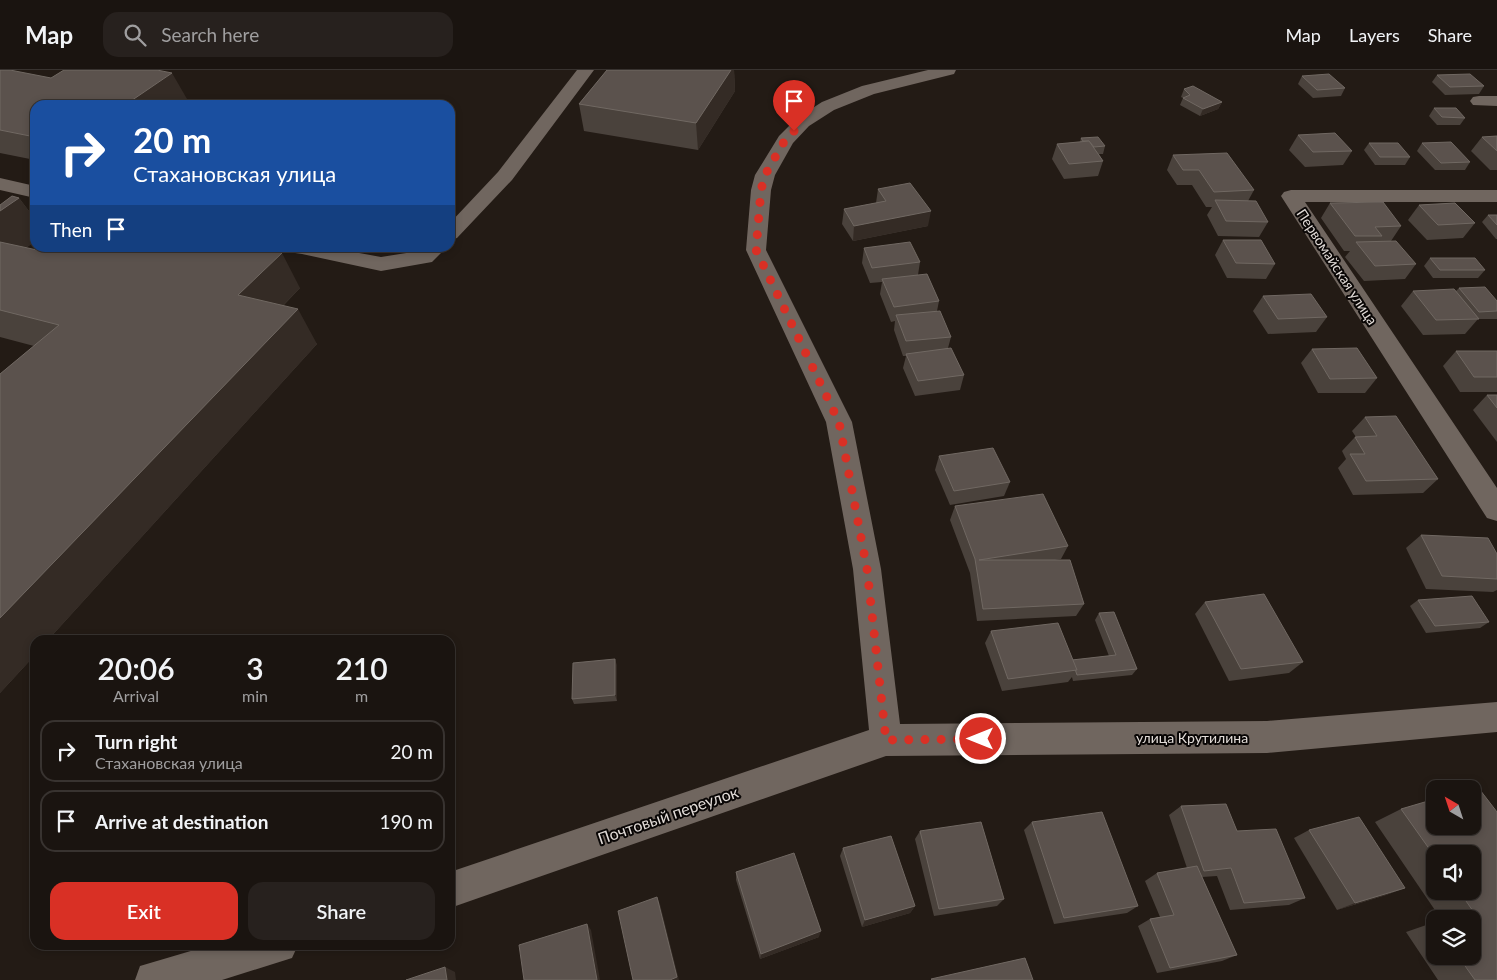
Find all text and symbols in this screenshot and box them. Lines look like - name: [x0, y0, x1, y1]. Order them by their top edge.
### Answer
- search box: [103, 12, 453, 57]
- text: Map: [25, 20, 73, 49]
- icon: search: [121, 21, 149, 49]
- text: Search here: [161, 23, 259, 46]
- text: Map: [1285, 24, 1321, 46]
- text: Layers: [1349, 24, 1400, 46]
- text: Share: [1428, 24, 1472, 46]
- pin: [773, 80, 815, 131]
- icon: arrive: [780, 87, 808, 115]
- text: 20 m: [133, 118, 211, 160]
- icon: right: [50, 120, 115, 185]
- text: Стахановская улица: [133, 160, 336, 187]
- street label: Первомайская улица: [1294, 206, 1381, 328]
- icon: arrive: [102, 215, 130, 243]
- text: Then: [50, 218, 92, 241]
- text: 20:06: [97, 650, 175, 686]
- text: 3: [246, 650, 264, 686]
- text: 210: [335, 650, 388, 686]
- text: Arrival: [113, 686, 159, 705]
- text: min: [242, 686, 268, 705]
- text: m: [355, 686, 368, 705]
- position arrow: [954, 712, 1006, 764]
- street label: улица Крутилина: [1136, 729, 1248, 746]
- text: Turn right: [95, 730, 177, 753]
- icon: right: [52, 737, 80, 765]
- text: 20 m: [390, 740, 433, 763]
- text: Стахановская улица: [95, 753, 243, 772]
- north arrow: [1426, 780, 1481, 835]
- map controls: [1426, 780, 1481, 965]
- street label: Почтовый переулок: [595, 781, 741, 847]
- icon: arrive: [52, 807, 80, 835]
- text: Arrive at destination: [95, 810, 268, 833]
- text: 190 m: [379, 810, 433, 833]
- button: sound: [1426, 845, 1481, 900]
- button: Exit: [50, 882, 238, 940]
- button: Share: [248, 882, 435, 940]
- button: layers: [1426, 910, 1481, 965]

